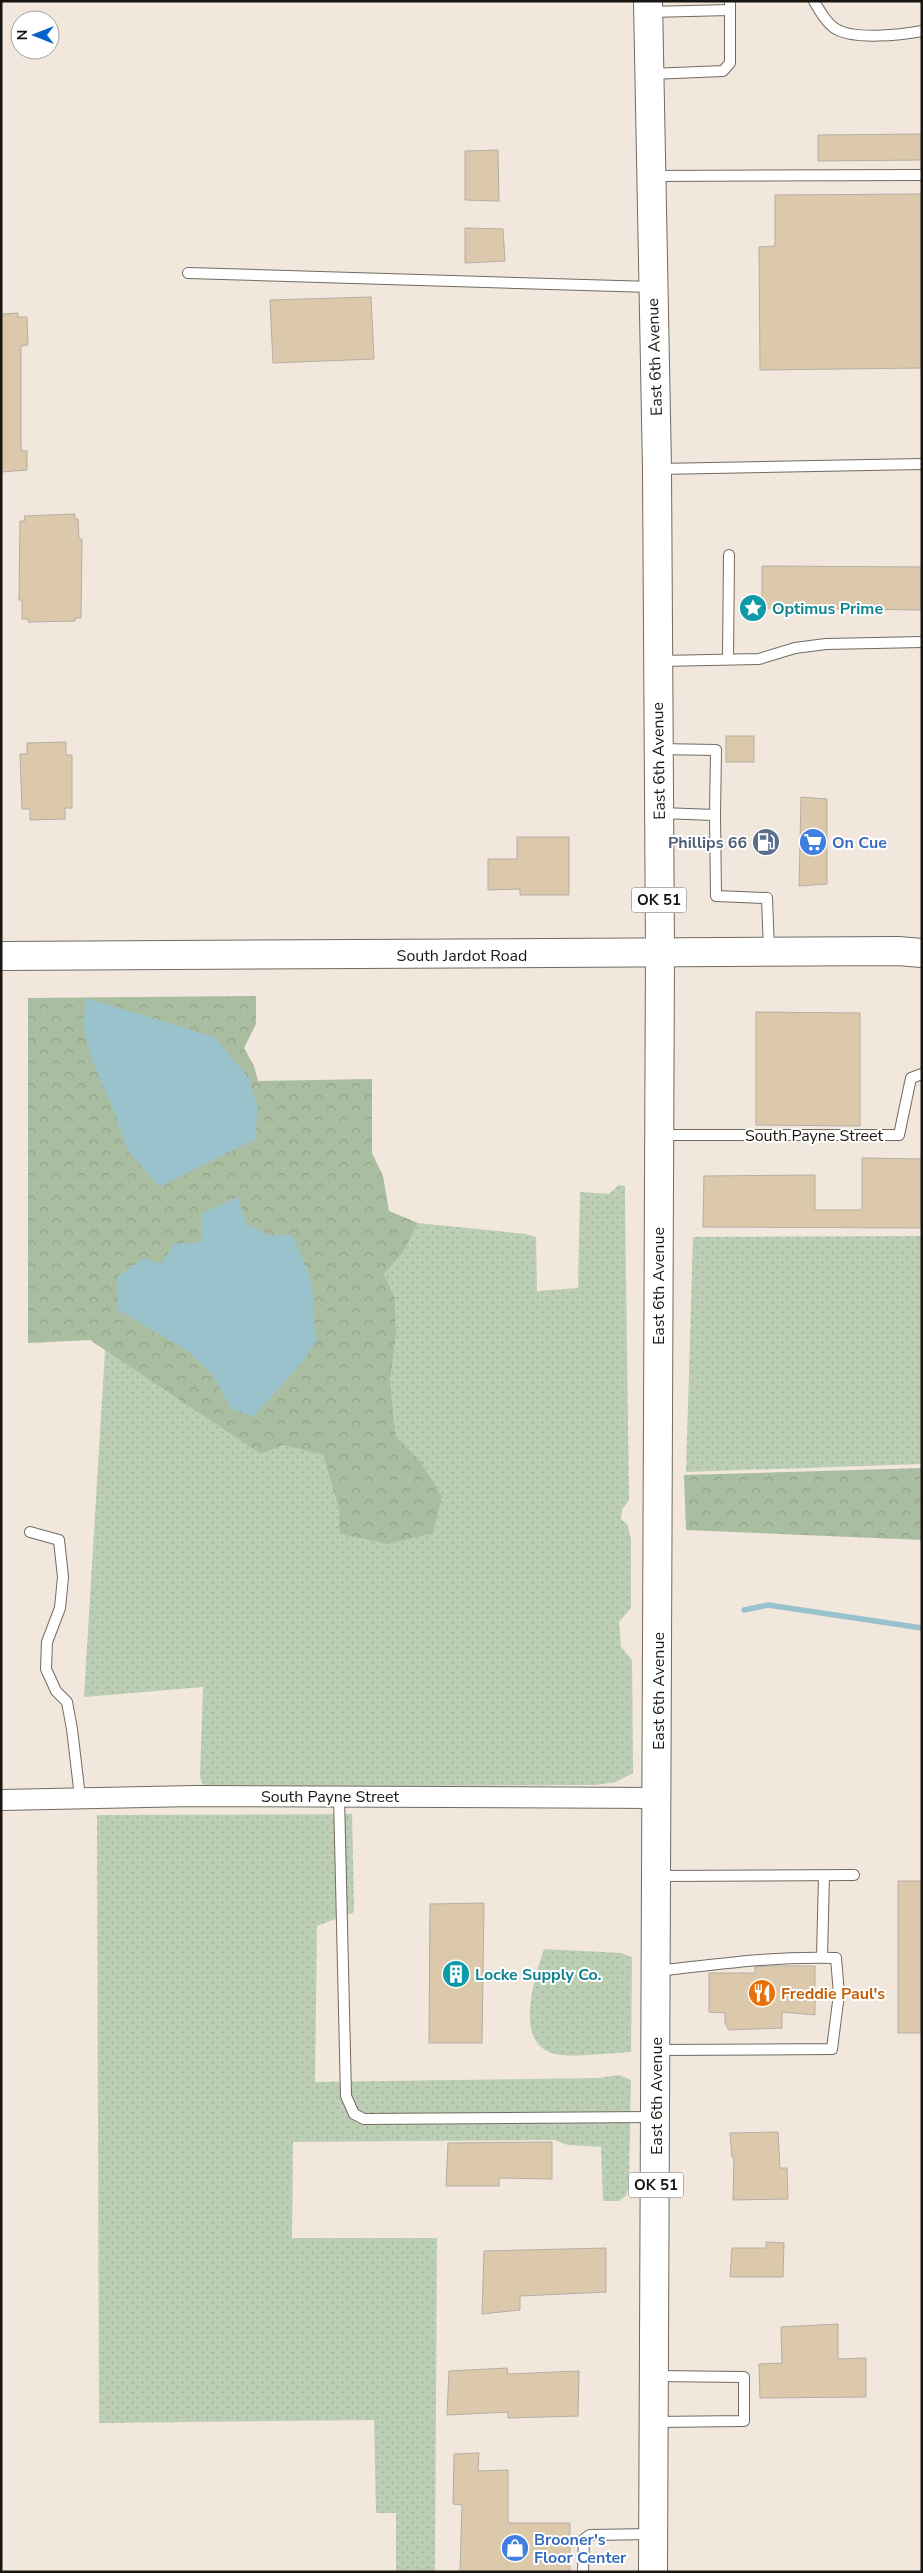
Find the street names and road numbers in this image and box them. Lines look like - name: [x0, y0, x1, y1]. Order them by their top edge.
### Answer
- street label: East 6th Avenue: [642, 298, 668, 416]
- street label: East 6th Avenue: [647, 702, 671, 820]
- road number: OK 51: [632, 888, 686, 912]
- street label: South Jardot Road: [397, 945, 527, 967]
- street label: South Payne Street: [745, 1125, 884, 1147]
- street label: East 6th Avenue: [648, 1227, 670, 1345]
- street label: East 6th Avenue: [648, 1632, 670, 1750]
- street label: South Payne Street: [261, 1786, 400, 1808]
- street label: East 6th Avenue: [646, 2037, 668, 2155]
- road number: OK 51: [628, 2172, 684, 2198]

